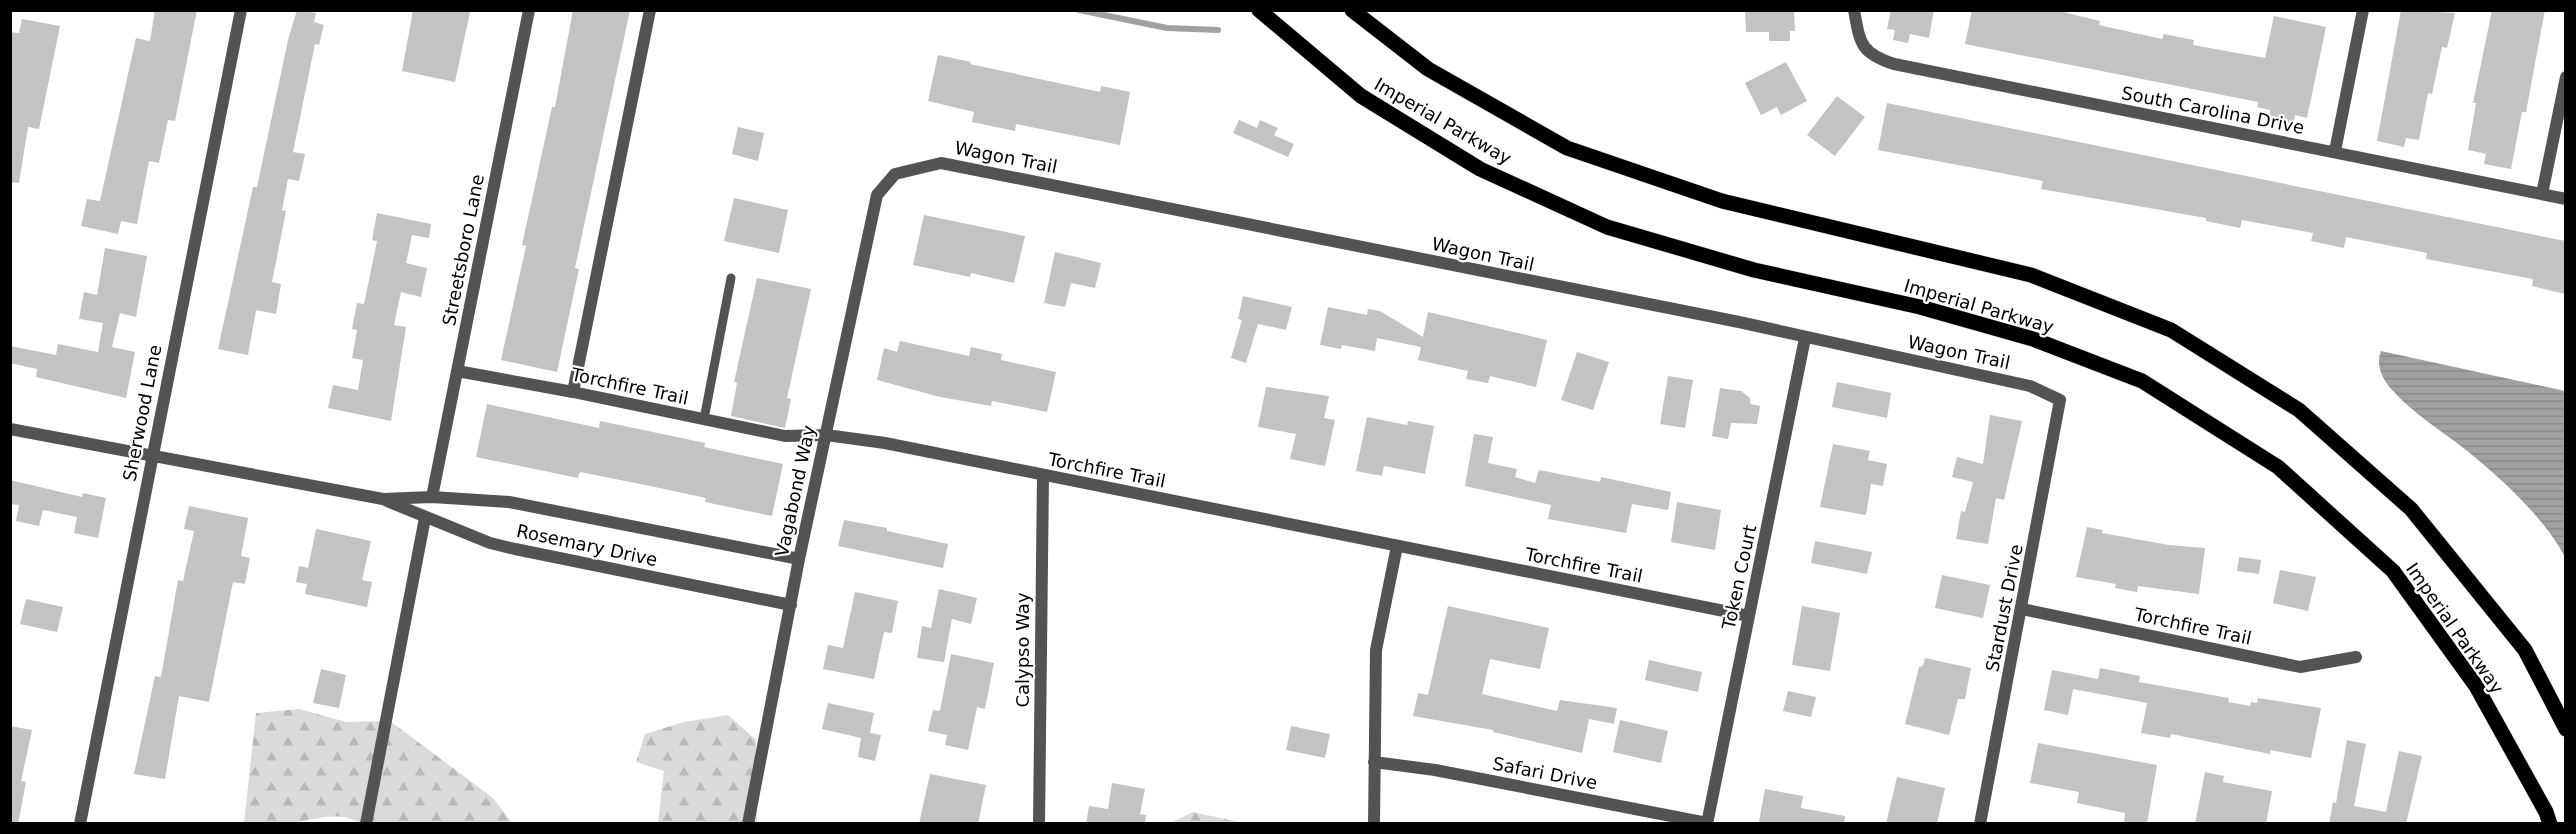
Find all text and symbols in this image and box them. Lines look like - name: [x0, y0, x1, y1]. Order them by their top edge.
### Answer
- street label: Imperial Parkway: [1371, 73, 1516, 169]
- street label: South Carolina Drive: [2120, 82, 2306, 138]
- street label: Wagon Trail: [953, 137, 1059, 177]
- street label: Streetsboro Lane: [438, 173, 488, 327]
- street label: Wagon Trail: [1430, 233, 1536, 275]
- street label: Imperial Parkway: [1902, 275, 2057, 338]
- street label: Wagon Trail: [1906, 331, 2012, 373]
- street label: Sherwood Lane: [118, 343, 166, 483]
- street label: Torchfire Trail: [569, 363, 690, 409]
- street label: Vagabond Way: [771, 423, 819, 559]
- street label: Torchfire Trail: [1046, 448, 1168, 492]
- street label: Rosemary Drive: [515, 520, 659, 570]
- street label: Token Court: [1717, 523, 1760, 632]
- street label: Stardust Drive: [1981, 542, 2027, 674]
- street label: Torchfire Trail: [1523, 543, 1645, 587]
- street label: Imperial Parkway: [2402, 559, 2508, 698]
- street label: Calypso Way: [1012, 592, 1033, 708]
- street label: Torchfire Trail: [2132, 603, 2253, 649]
- street label: Safari Drive: [1491, 753, 1599, 793]

